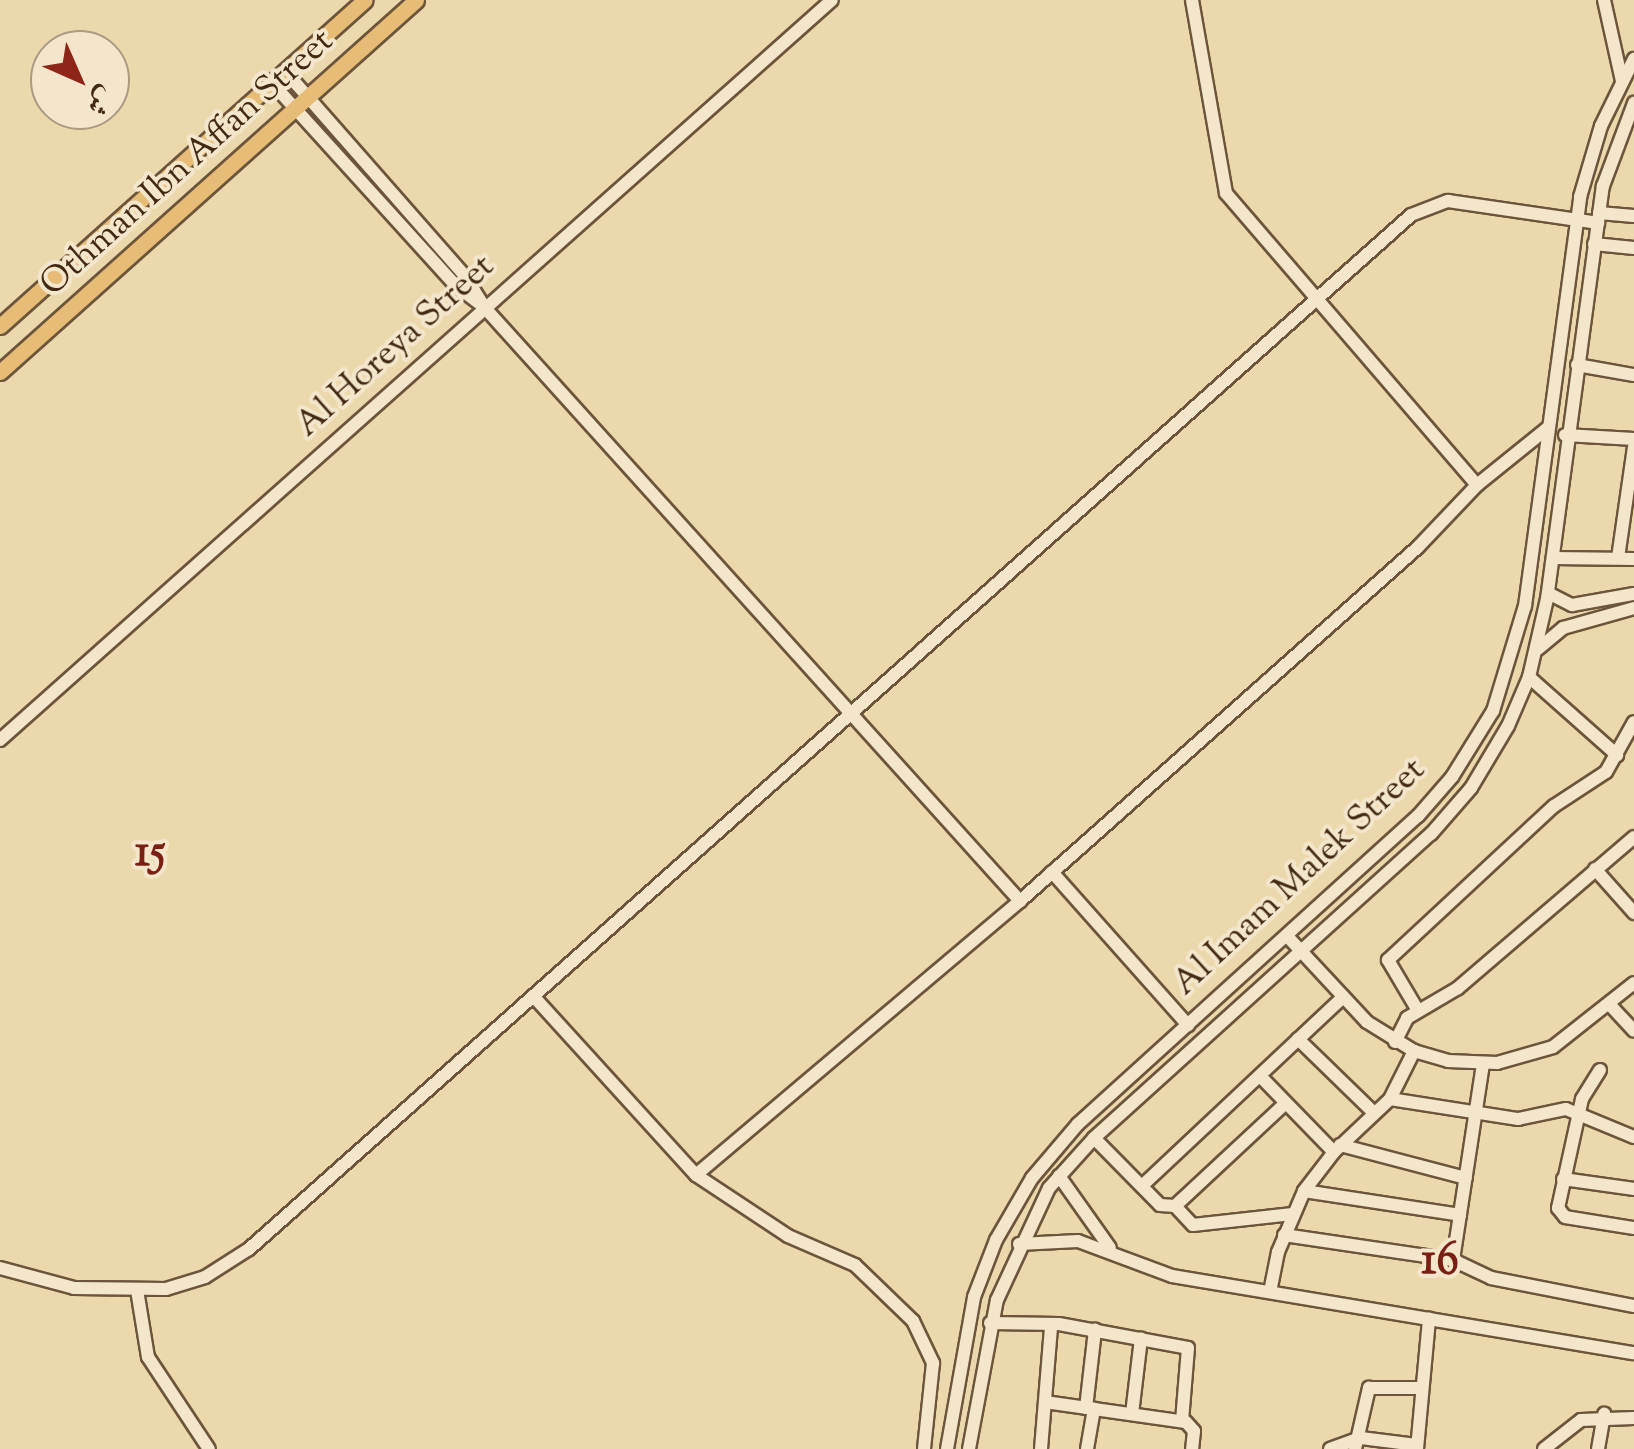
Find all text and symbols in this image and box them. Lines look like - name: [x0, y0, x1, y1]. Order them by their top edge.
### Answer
- street label: Othman Ibn Affan Street: [33, 22, 343, 306]
- north arrow: [30, 30, 130, 130]
- text: ش: [76, 76, 124, 124]
- street label: Al Horeya Street: [288, 247, 504, 447]
- street label: Al Imam Malek Street: [1165, 750, 1435, 1006]
- district label: 15: [135, 828, 165, 882]
- district label: 16: [1421, 1236, 1459, 1290]

